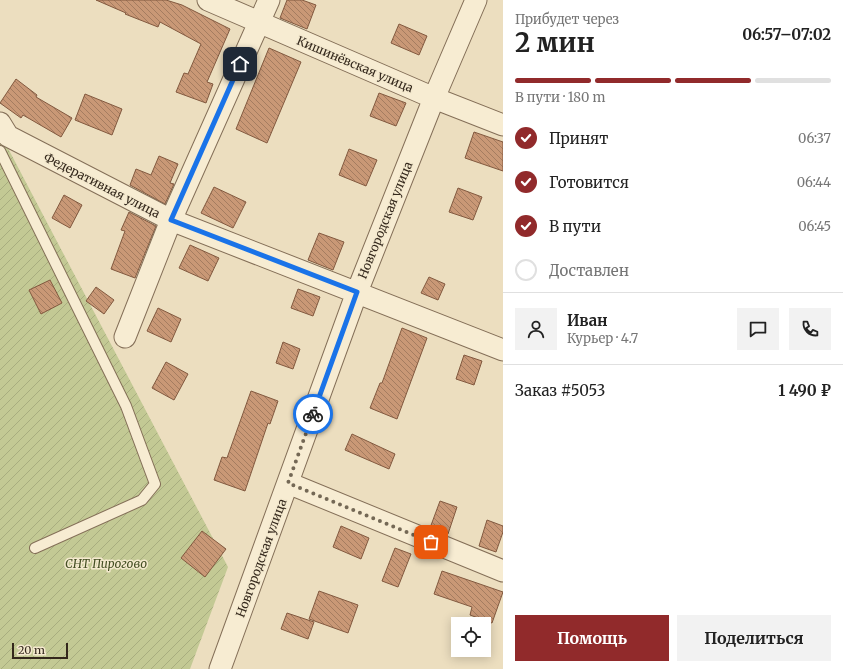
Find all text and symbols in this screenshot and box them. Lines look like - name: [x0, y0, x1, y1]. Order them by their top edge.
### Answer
- text: Прибудет через: [515, 11, 619, 28]
- text: 06:57–07:02: [742, 25, 831, 44]
- text: 2 мин: [515, 26, 595, 59]
- street label: Кишинёвская улица: [295, 33, 416, 96]
- pin: [223, 47, 257, 81]
- icon: home: [229, 53, 251, 75]
- text: В пути · 180 m: [515, 89, 605, 106]
- icon: check: [515, 127, 537, 149]
- text: Принят: [549, 129, 608, 148]
- text: 06:37: [798, 130, 831, 147]
- street label: Федеративная улица: [41, 149, 163, 221]
- street label: Новгородская улица: [355, 159, 416, 281]
- icon: check: [515, 171, 537, 193]
- text: Готовится: [549, 173, 629, 192]
- text: 06:44: [797, 174, 831, 191]
- icon: check: [515, 215, 537, 237]
- text: В пути: [549, 217, 601, 236]
- text: 06:45: [798, 218, 831, 235]
- text: Доставлен: [549, 261, 629, 280]
- button: person: [515, 308, 557, 350]
- button: chat: [737, 308, 779, 350]
- button: phone: [789, 308, 831, 350]
- text: Иван: [567, 311, 608, 330]
- text: Курьер · 4.7: [567, 330, 638, 347]
- text: Заказ #5053: [515, 381, 605, 400]
- text: 1 490 ₽: [778, 381, 831, 400]
- courier: [293, 394, 333, 434]
- icon: bike: [302, 403, 324, 425]
- street label: Новгородская улица: [233, 496, 290, 619]
- pin: [414, 525, 448, 559]
- icon: bag: [420, 531, 442, 553]
- park label: СНТ Пирогово: [65, 556, 147, 571]
- button: Помощь: [515, 615, 669, 661]
- button: Поделиться: [677, 615, 831, 661]
- map controls: [451, 617, 491, 657]
- button: locate: [451, 617, 491, 657]
- scale bar: [12, 641, 68, 660]
- text: 20 m: [18, 643, 45, 657]

